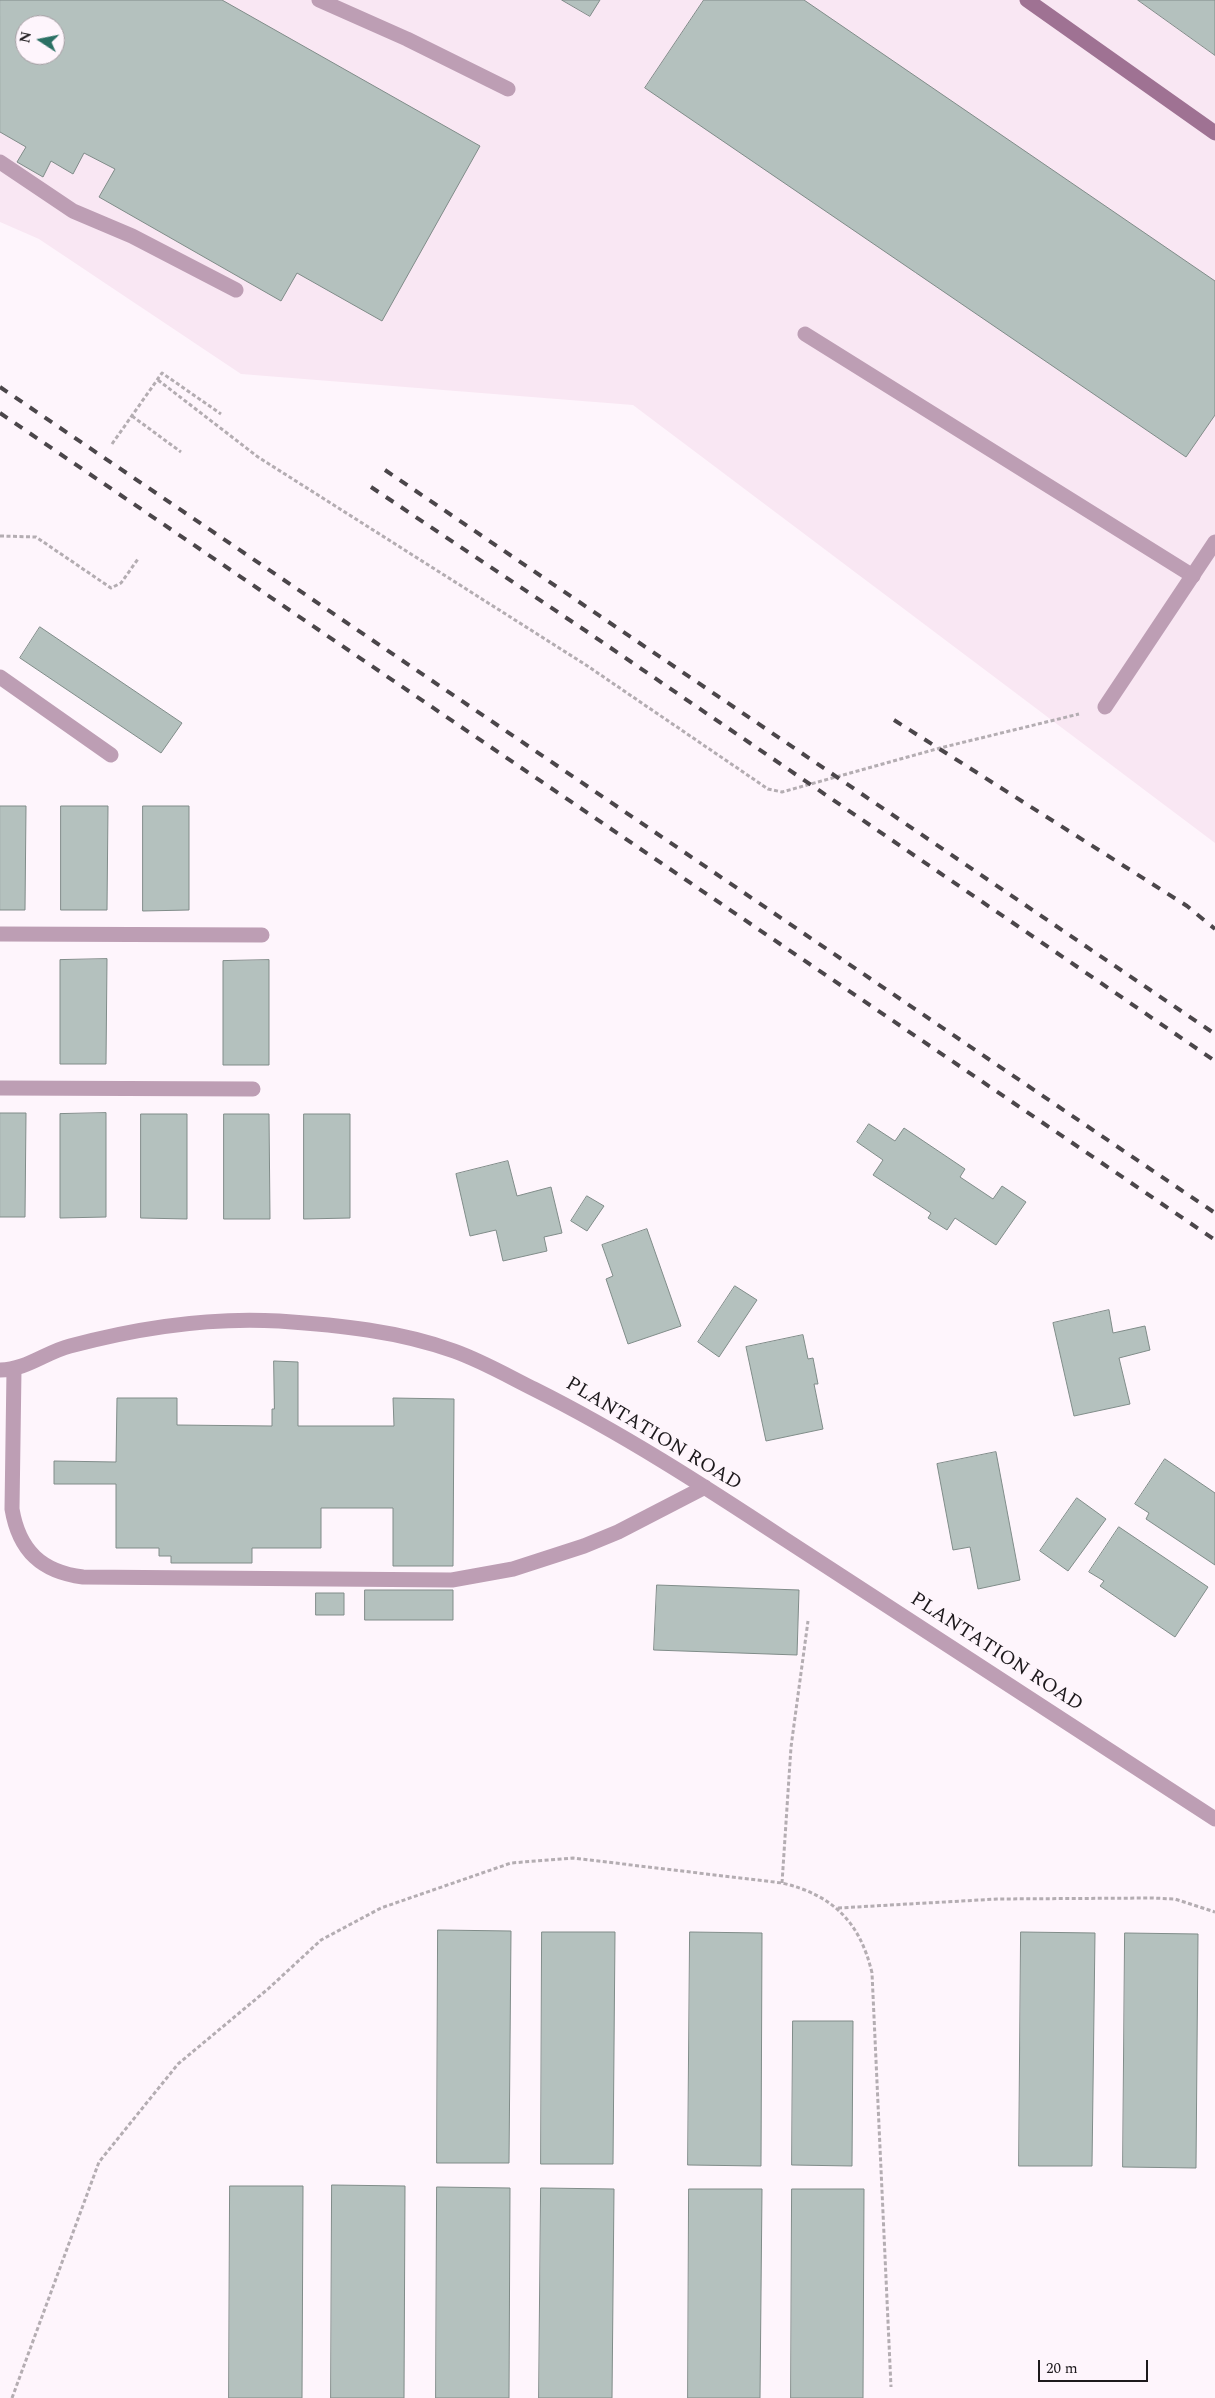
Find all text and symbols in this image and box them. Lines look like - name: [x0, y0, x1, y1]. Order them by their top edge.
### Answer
- north arrow: [15, 15, 65, 65]
- text: N: [14, 30, 37, 45]
- street label: PLANTATION ROAD: [561, 1373, 745, 1497]
- street label: PLANTATION ROAD: [905, 1588, 1087, 1718]
- scale bar: [1040, 2350, 1150, 2382]
- text: 20 m: [1046, 2357, 1078, 2380]

